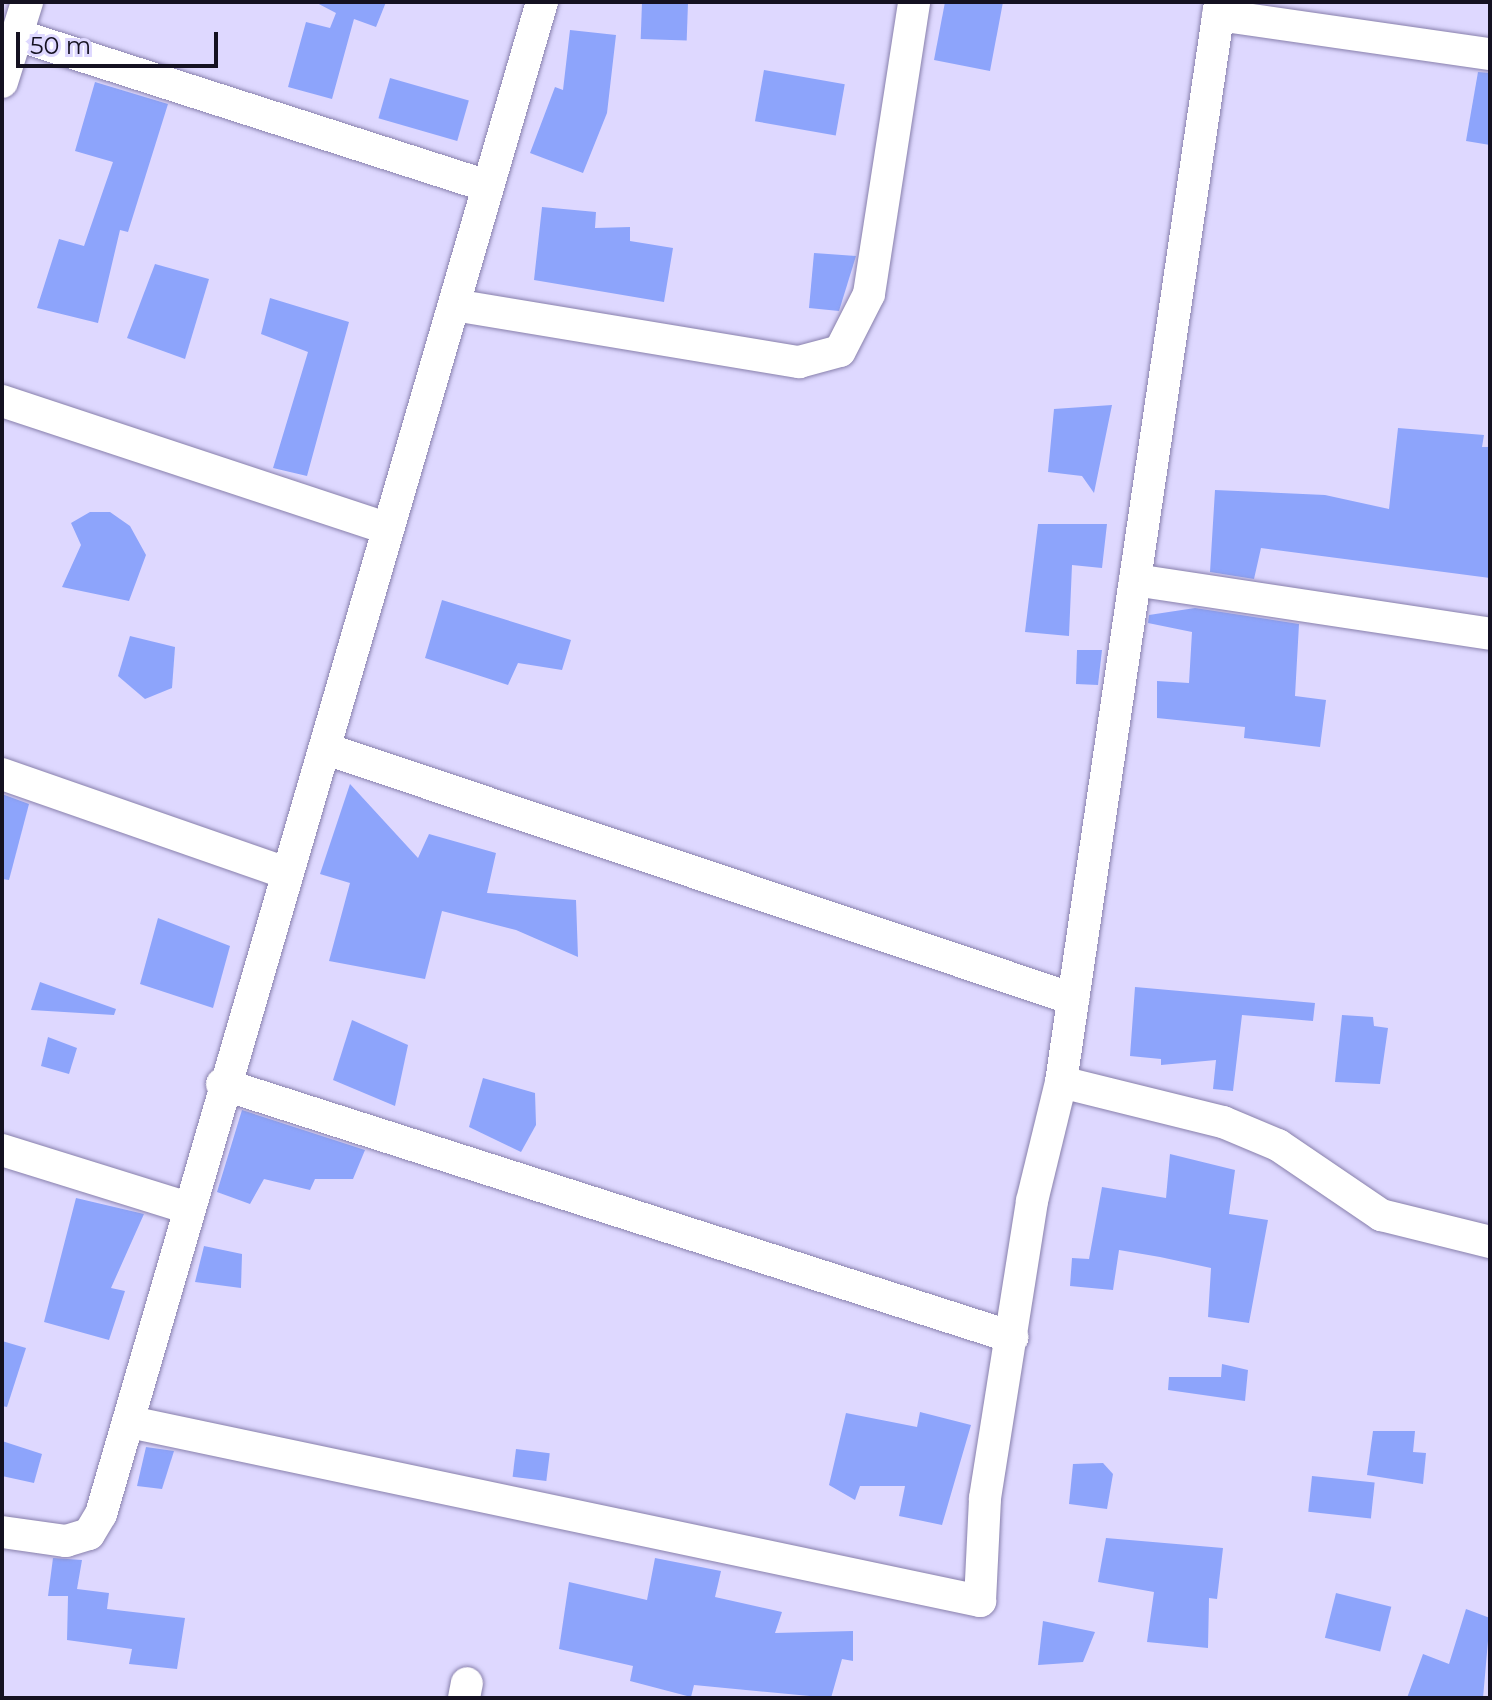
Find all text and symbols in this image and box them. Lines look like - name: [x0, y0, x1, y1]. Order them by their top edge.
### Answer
- scale bar: [20, 16, 222, 66]
- text: 50 m: [30, 31, 91, 60]

